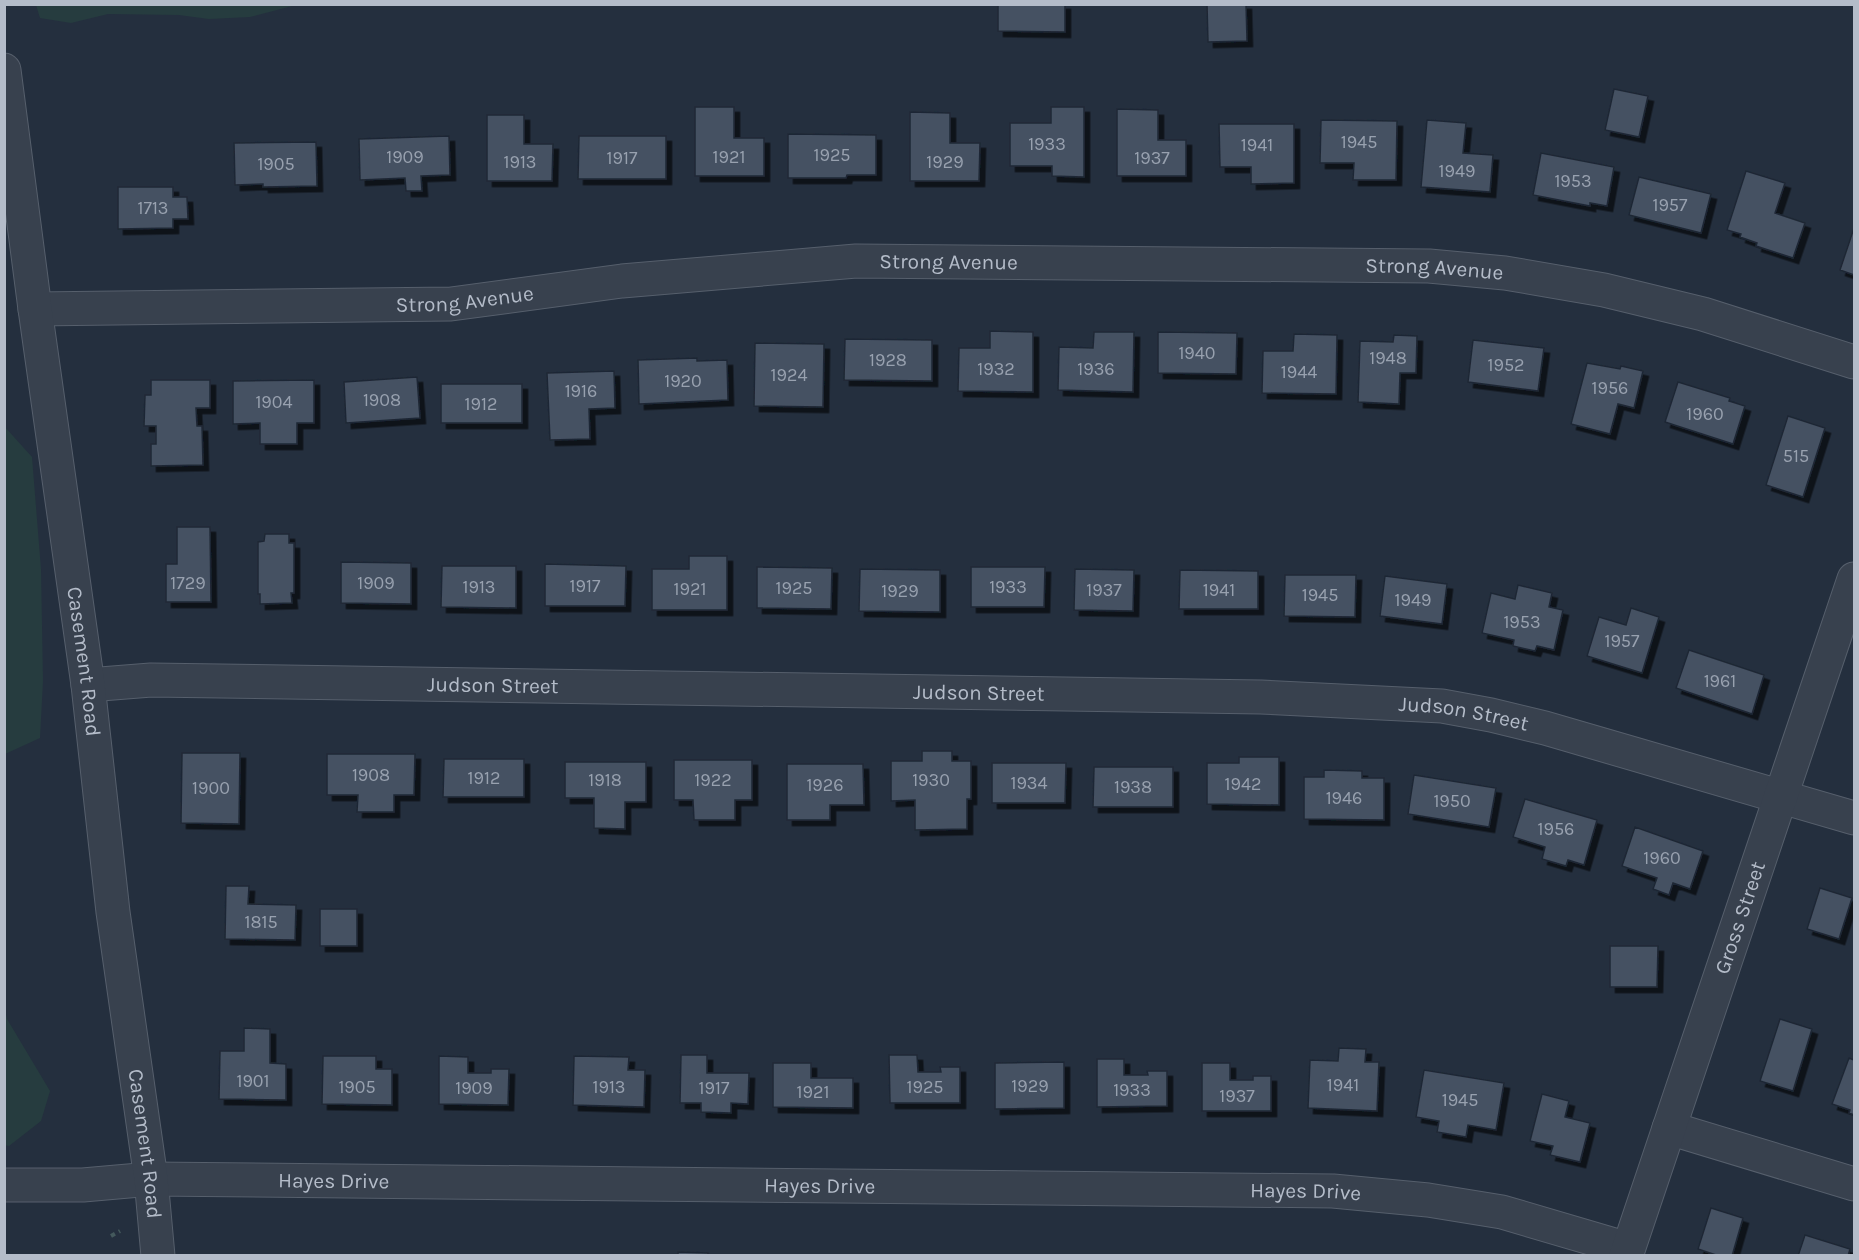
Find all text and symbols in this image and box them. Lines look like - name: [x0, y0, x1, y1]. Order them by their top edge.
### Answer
- house number: 1945: [1341, 131, 1377, 153]
- house number: 1933: [1028, 133, 1066, 155]
- house number: 1941: [1241, 134, 1273, 156]
- house number: 1925: [814, 144, 850, 166]
- house number: 1909: [386, 146, 424, 168]
- house number: 1921: [713, 146, 745, 168]
- house number: 1917: [607, 147, 638, 169]
- house number: 1937: [1134, 147, 1170, 169]
- house number: 1913: [504, 151, 536, 173]
- house number: 1929: [926, 151, 964, 173]
- house number: 1905: [257, 153, 295, 175]
- house number: 1949: [1439, 160, 1475, 182]
- house number: 1953: [1554, 170, 1592, 192]
- house number: 1957: [1652, 194, 1688, 216]
- house number: 1713: [138, 197, 168, 219]
- street label: Strong Avenue: [879, 249, 1018, 274]
- street label: Strong Avenue: [1365, 253, 1505, 285]
- street label: Strong Avenue: [396, 281, 535, 317]
- house number: 1940: [1178, 342, 1216, 364]
- house number: 1948: [1369, 347, 1407, 369]
- house number: 1928: [869, 349, 907, 371]
- house number: 1952: [1488, 354, 1524, 376]
- house number: 1932: [977, 358, 1015, 380]
- house number: 1936: [1077, 358, 1115, 380]
- house number: 1944: [1281, 361, 1317, 383]
- house number: 1924: [771, 364, 807, 386]
- house number: 1920: [664, 370, 702, 392]
- house number: 1956: [1592, 377, 1628, 399]
- house number: 1916: [565, 380, 597, 402]
- house number: 1908: [363, 389, 401, 411]
- house number: 1904: [255, 391, 293, 413]
- house number: 1912: [465, 393, 497, 415]
- house number: 1960: [1686, 403, 1724, 425]
- house number: 515: [1783, 445, 1809, 467]
- house number: 1729: [170, 572, 206, 594]
- house number: 1909: [357, 572, 395, 594]
- house number: 1917: [570, 575, 601, 597]
- house number: 1913: [463, 576, 495, 598]
- house number: 1933: [989, 576, 1027, 598]
- house number: 1925: [776, 577, 812, 599]
- house number: 1921: [674, 578, 706, 600]
- house number: 1937: [1086, 579, 1122, 601]
- house number: 1941: [1203, 579, 1235, 601]
- house number: 1929: [881, 580, 919, 602]
- house number: 1945: [1302, 584, 1338, 606]
- street label: Casement Road: [62, 585, 106, 738]
- house number: 1949: [1395, 589, 1431, 611]
- house number: 1953: [1503, 611, 1541, 633]
- house number: 1957: [1604, 630, 1640, 652]
- house number: 1961: [1704, 670, 1736, 692]
- street label: Judson Street: [427, 672, 559, 698]
- street label: Judson Street: [913, 680, 1045, 706]
- street label: Judson Street: [1398, 692, 1531, 736]
- house number: 1908: [352, 764, 390, 786]
- house number: 1912: [468, 767, 500, 789]
- house number: 1918: [588, 769, 622, 791]
- house number: 1922: [694, 769, 732, 791]
- house number: 1930: [912, 769, 950, 791]
- house number: 1934: [1010, 772, 1048, 794]
- house number: 1942: [1225, 773, 1261, 795]
- house number: 1926: [806, 774, 844, 796]
- house number: 1938: [1114, 776, 1152, 798]
- house number: 1900: [192, 777, 230, 799]
- house number: 1946: [1326, 787, 1362, 809]
- house number: 1950: [1433, 790, 1471, 812]
- house number: 1956: [1538, 818, 1574, 840]
- house number: 1960: [1643, 847, 1681, 869]
- street label: Gross Street: [1710, 858, 1770, 977]
- house number: 1815: [244, 911, 278, 933]
- street label: Casement Road: [123, 1067, 167, 1219]
- house number: 1901: [236, 1070, 270, 1092]
- house number: 1941: [1327, 1074, 1359, 1096]
- house number: 1929: [1011, 1075, 1049, 1097]
- house number: 1905: [338, 1076, 376, 1098]
- house number: 1913: [593, 1076, 625, 1098]
- house number: 1925: [907, 1076, 943, 1098]
- house number: 1909: [455, 1077, 493, 1099]
- house number: 1917: [699, 1077, 730, 1099]
- house number: 1933: [1113, 1079, 1151, 1101]
- house number: 1921: [797, 1081, 829, 1103]
- house number: 1937: [1219, 1085, 1255, 1107]
- house number: 1945: [1442, 1089, 1478, 1111]
- street label: Hayes Drive: [278, 1168, 390, 1193]
- street label: Hayes Drive: [764, 1173, 875, 1198]
- street label: Hayes Drive: [1250, 1178, 1362, 1206]

